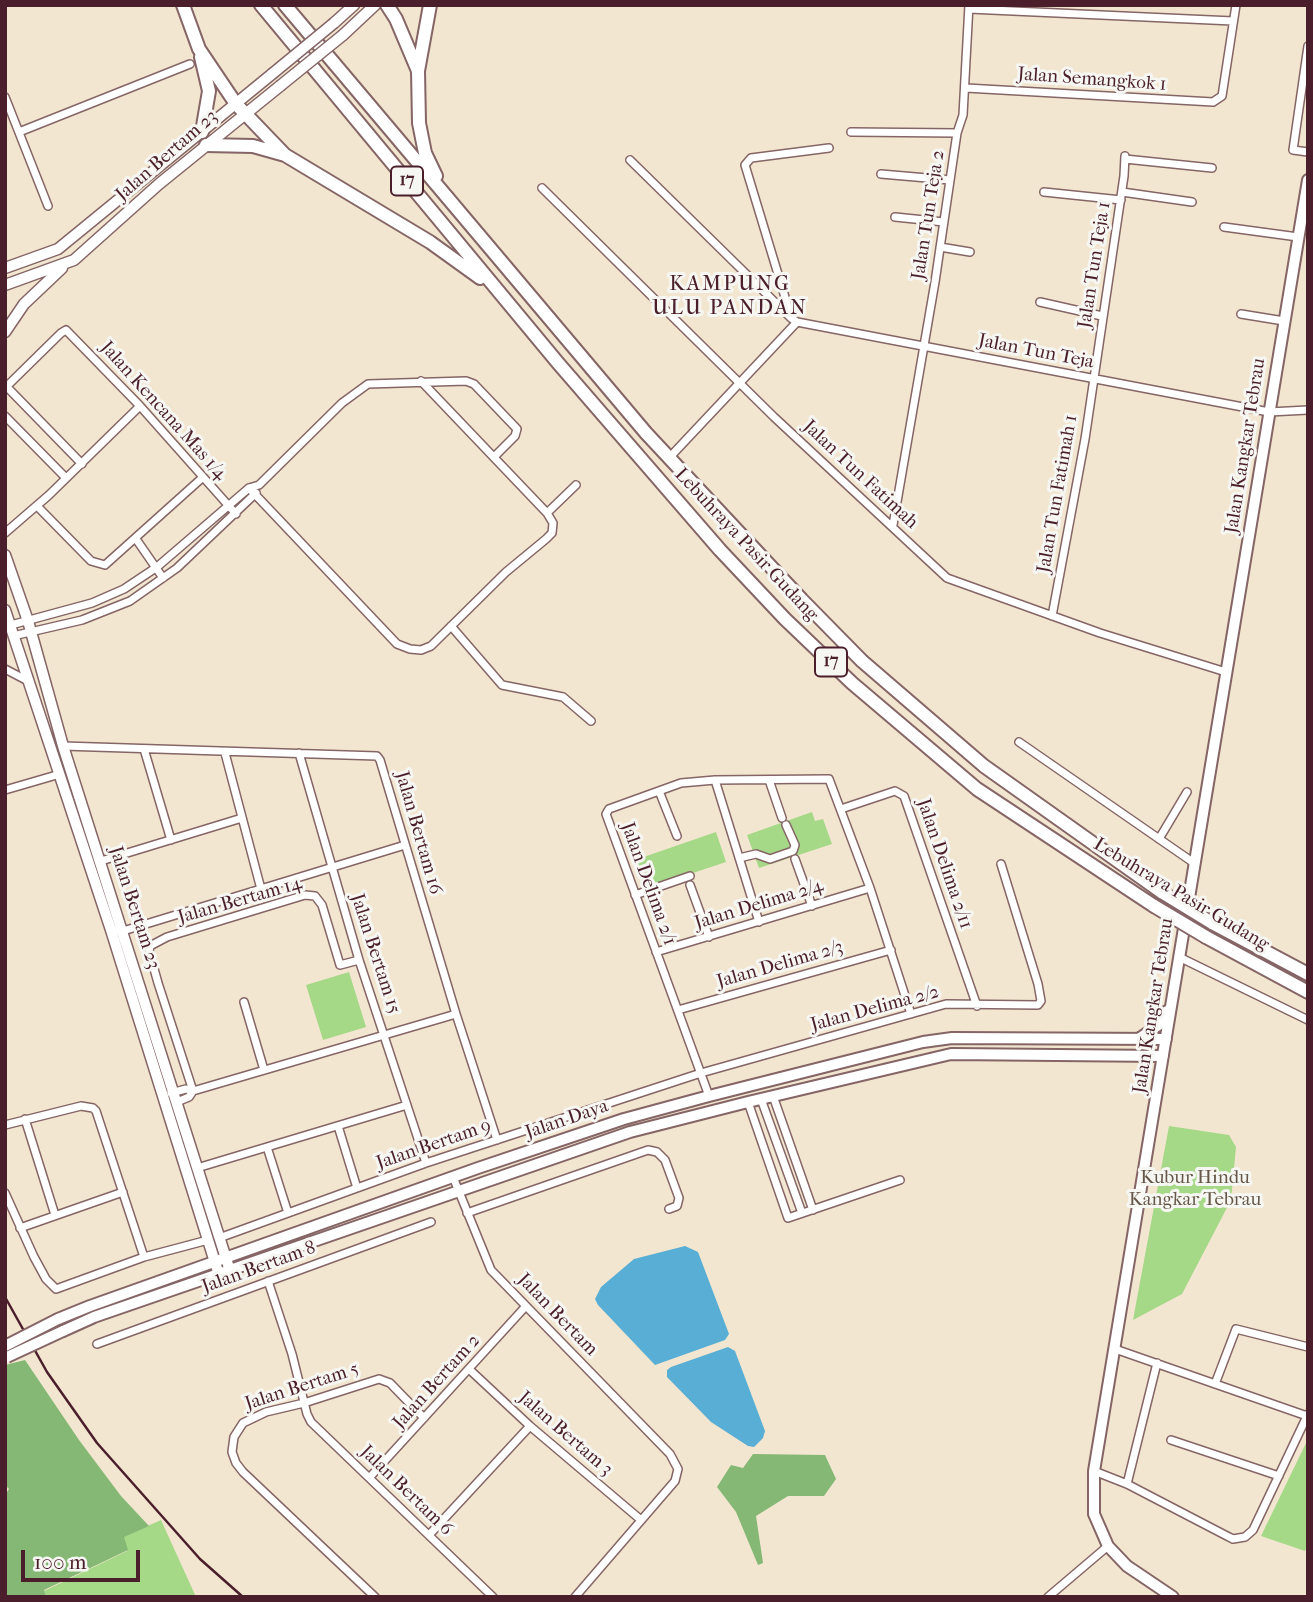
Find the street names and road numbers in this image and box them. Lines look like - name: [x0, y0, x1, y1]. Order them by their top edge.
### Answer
- street label: Jalan Semangkok 1: [1017, 63, 1167, 97]
- street label: Jalan Bertam 23: [111, 106, 223, 206]
- street label: Jalan Tun Teja 2: [907, 149, 951, 281]
- road number: 17: [391, 166, 423, 196]
- street label: Jalan Tun Teja 1: [1074, 200, 1116, 330]
- street label: Jalan Tun Teja: [976, 330, 1096, 374]
- street label: Jalan Kencana Mas 1/4: [95, 337, 231, 485]
- street label: Jalan Kangkar Tebrau: [1221, 357, 1271, 535]
- street label: Jalan Tun Fatimah 1: [1033, 413, 1083, 575]
- street label: Jalan Tun Fatimah: [798, 416, 922, 534]
- street label: Lebuhraya Pasir Gudang: [669, 464, 823, 626]
- road number: 17: [815, 648, 847, 676]
- street label: Jalan Bertam 16: [390, 769, 446, 897]
- street label: Jalan Delima 2/11: [911, 796, 977, 932]
- street label: Jalan Delima 2/1: [615, 819, 681, 949]
- street label: Lebuhraya Pasir Gudang: [1089, 834, 1273, 956]
- street label: Jalan Bertam 23: [103, 844, 165, 972]
- street label: Jalan Bertam 14: [175, 872, 305, 930]
- street label: Jalan Delima 2/4: [692, 875, 826, 935]
- street label: Jalan Bertam 15: [345, 891, 405, 1017]
- street label: Jalan Kangkar Tebrau: [1129, 917, 1179, 1095]
- street label: Jalan Delima 2/3: [714, 936, 846, 994]
- street label: Jalan Delima 2/2: [808, 981, 942, 1037]
- street label: Jalan Daya: [522, 1095, 612, 1145]
- street label: Jalan Bertam 9: [374, 1115, 494, 1175]
- street label: Jalan Bertam 8: [199, 1237, 319, 1299]
- street label: Jalan Bertam: [512, 1269, 602, 1361]
- street label: Jalan Bertam 2: [388, 1330, 486, 1434]
- street label: Jalan Bertam 5: [242, 1358, 362, 1416]
- street label: Jalan Bertam 3: [513, 1387, 617, 1481]
- street label: Jalan Bertam 6: [355, 1441, 457, 1541]

